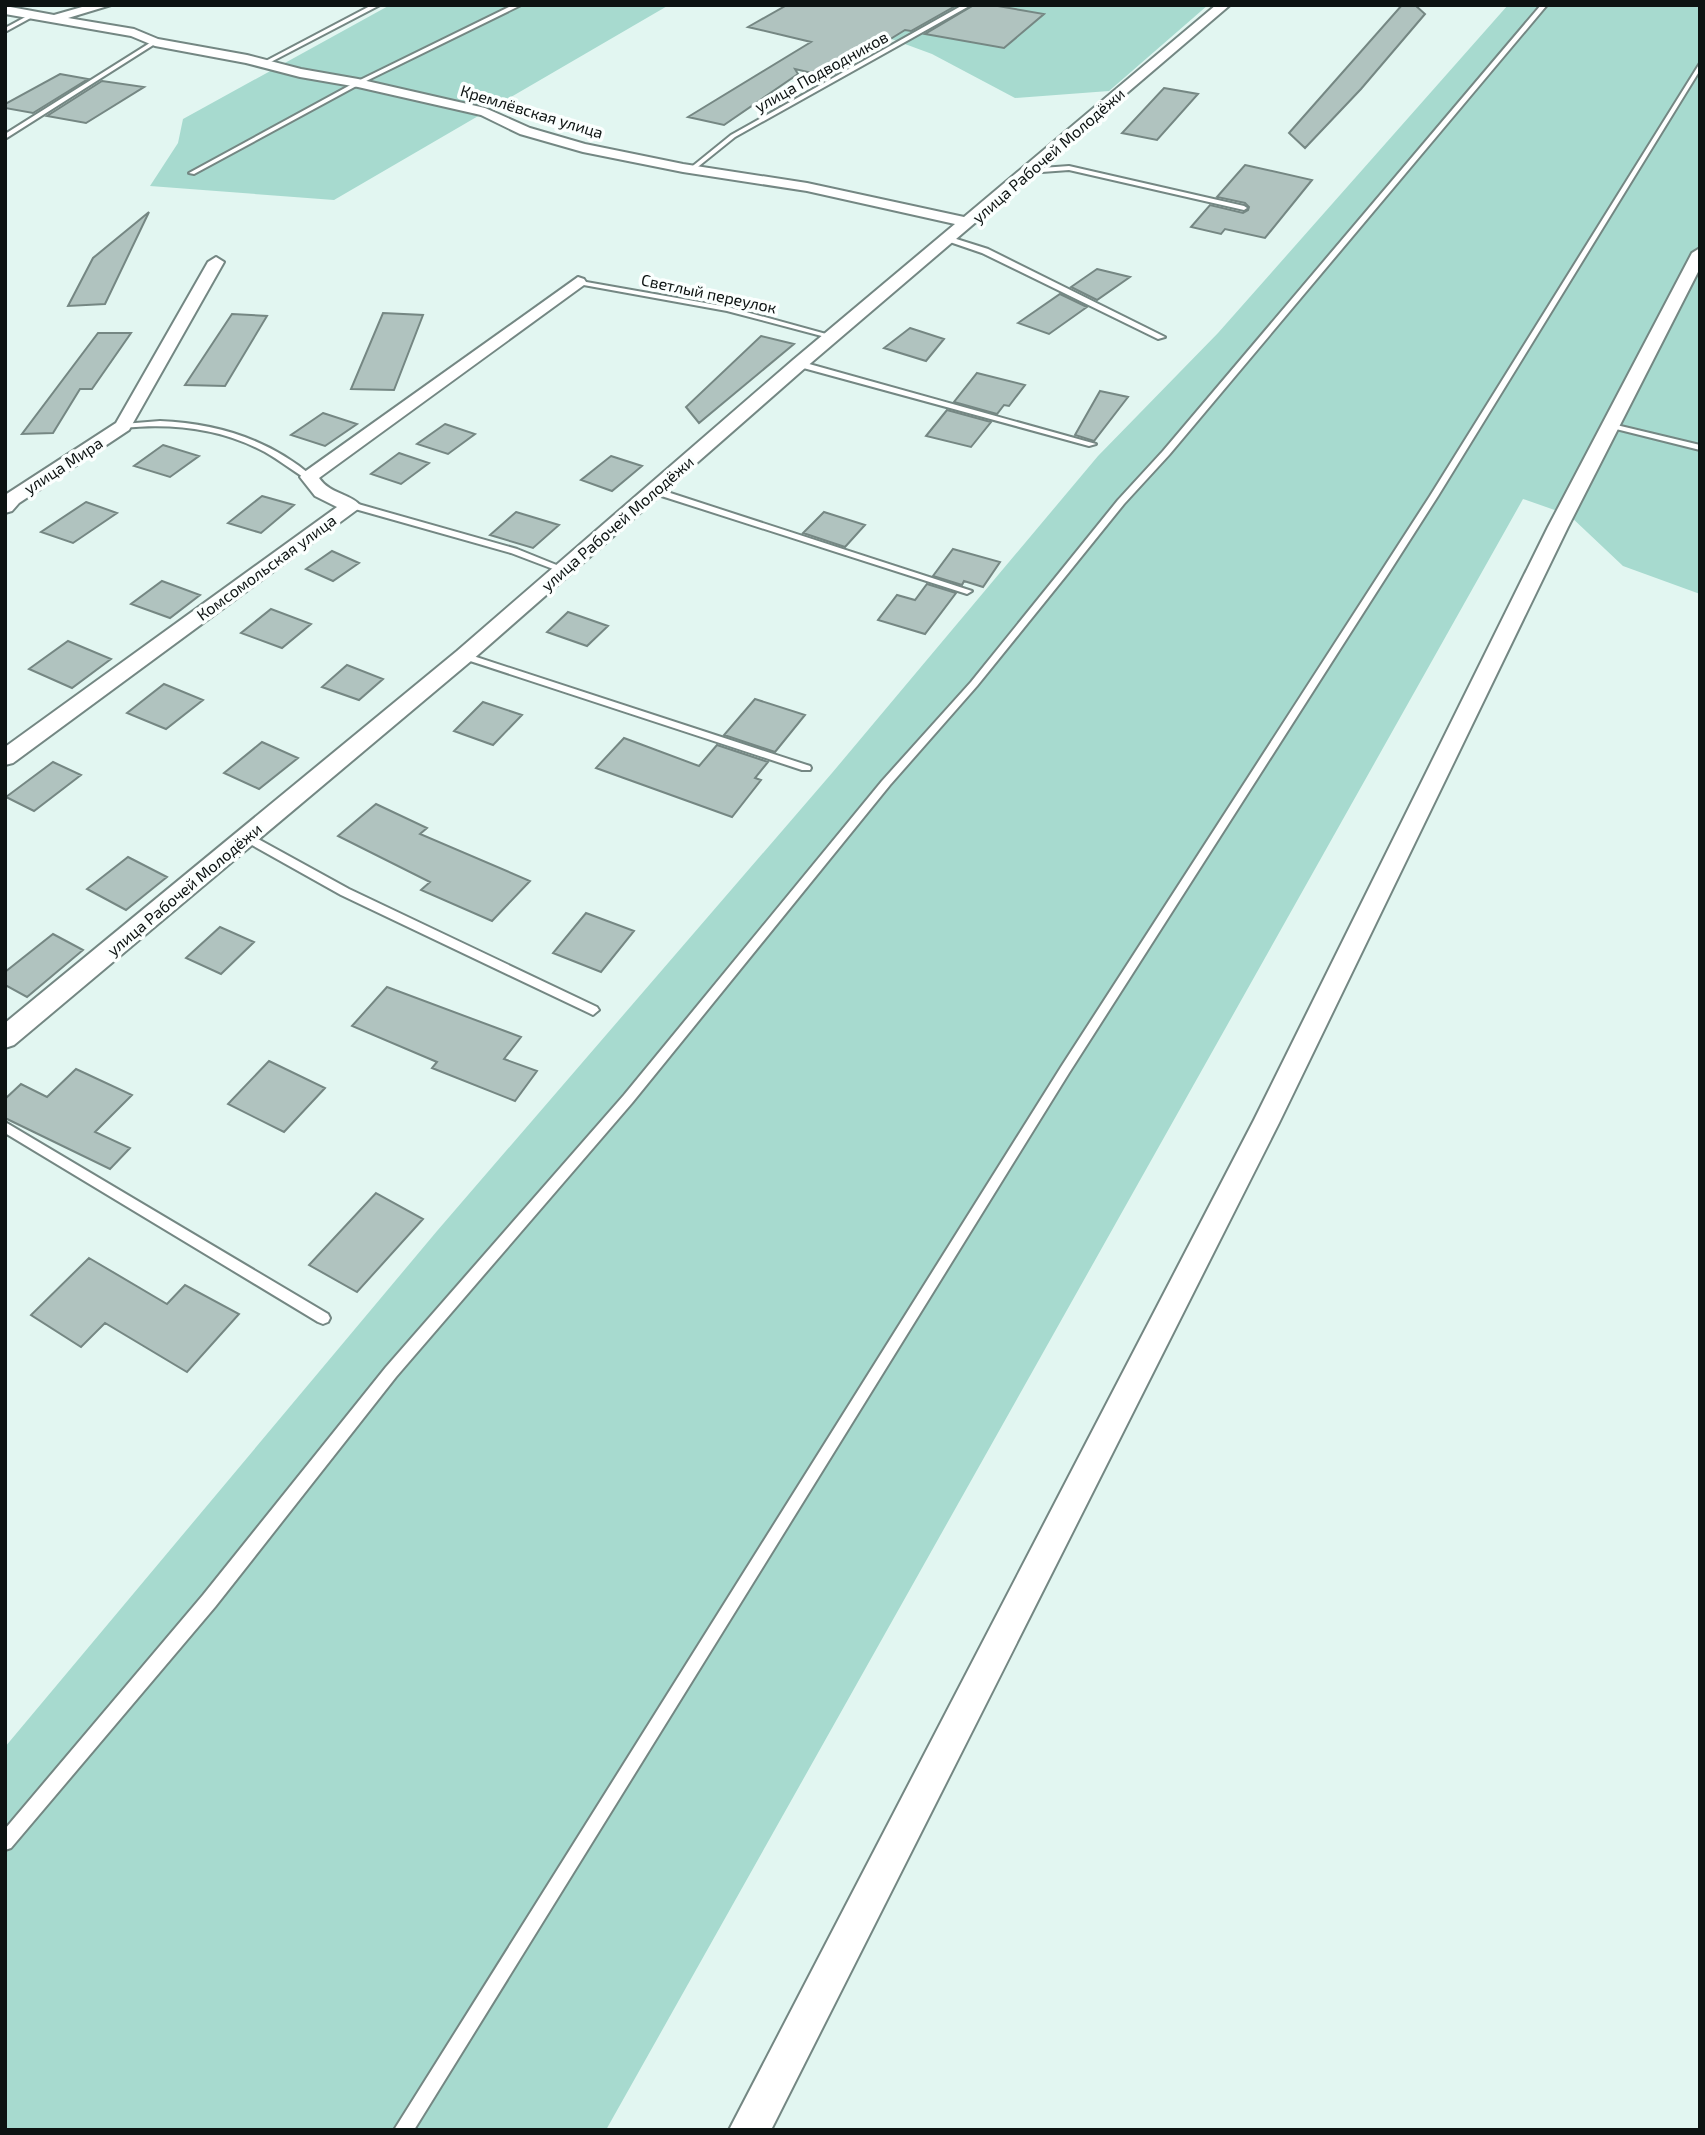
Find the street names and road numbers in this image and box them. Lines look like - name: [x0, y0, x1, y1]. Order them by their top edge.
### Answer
- street label: улица Подводников: [751, 26, 892, 116]
- street label: Кремлёвская улица: [458, 80, 606, 143]
- street label: улица Рабочей Молодёжи: [968, 84, 1129, 227]
- street label: Светлый переулок: [639, 269, 779, 318]
- street label: улица Мира: [20, 433, 106, 498]
- street label: улица Рабочей Молодёжи: [537, 452, 698, 595]
- street label: Комсомольская улица: [193, 510, 340, 625]
- street label: улица Рабочей Молодёжи: [103, 819, 266, 960]

